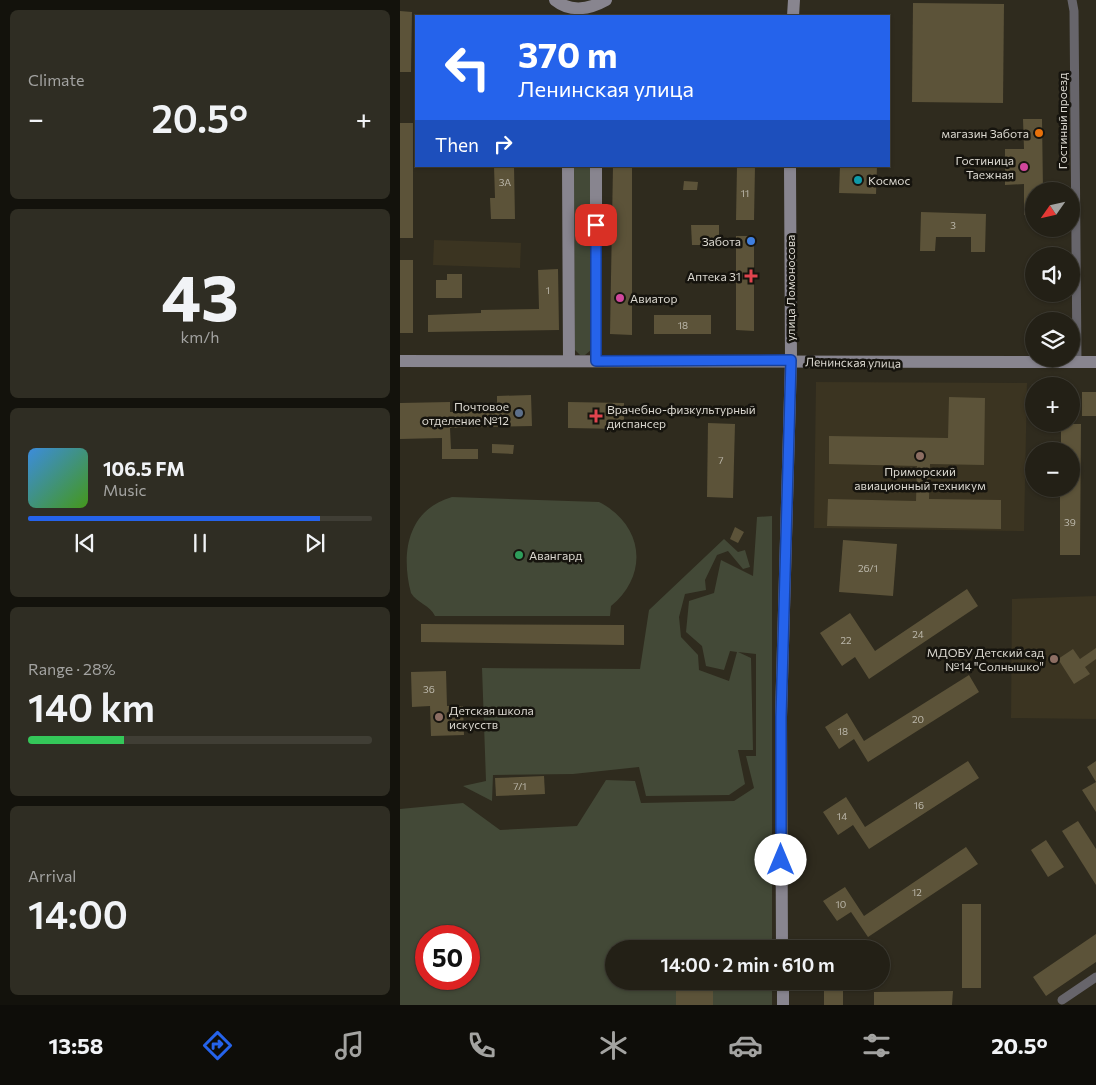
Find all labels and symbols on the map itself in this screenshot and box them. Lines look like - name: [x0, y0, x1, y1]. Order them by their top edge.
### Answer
- street label: Гостиный проезд: [1055, 73, 1069, 169]
- place label: магазин Забота: [942, 126, 1029, 140]
- marker: магазин Забота: [1033, 127, 1045, 139]
- place label: Гостиница Таежная: [956, 153, 1014, 181]
- marker: Гостиница Таежная: [1018, 161, 1030, 173]
- place label: Космос: [868, 173, 910, 187]
- marker: Космос: [852, 174, 864, 186]
- house number: 3А: [499, 176, 511, 188]
- north arrow: [1025, 182, 1080, 238]
- house number: 11: [741, 187, 749, 199]
- pin: [575, 204, 617, 246]
- house number: 3: [950, 219, 956, 231]
- place label: Забота: [702, 234, 741, 248]
- marker: Забота: [745, 235, 757, 247]
- street label: улица Ломоносова: [783, 235, 797, 341]
- place label: Аптека 31: [687, 269, 741, 283]
- marker: Аптека 31: [745, 270, 757, 282]
- house number: 1: [546, 284, 550, 296]
- place label: Авиатор: [630, 291, 678, 305]
- marker: Авиатор: [614, 292, 626, 304]
- house number: 18: [678, 319, 688, 331]
- street label: Ленинская улица: [805, 354, 901, 370]
- place label: Почтовое отделение №12: [422, 399, 509, 427]
- place label: Врачебно-физкультурный диспансер: [607, 402, 756, 430]
- marker: Почтовое отделение №12: [513, 407, 525, 419]
- marker: Врачебно-физкультурный диспансер: [589, 409, 603, 423]
- marker: Приморский авиационный техникум: [914, 450, 926, 462]
- house number: 7: [718, 454, 724, 466]
- place label: Приморский авиационный техникум: [854, 464, 986, 492]
- house number: 39: [1064, 516, 1076, 528]
- place label: Авангард: [529, 548, 582, 562]
- marker: Авангард: [513, 549, 525, 561]
- house number: 26/1: [858, 562, 878, 574]
- house number: 24: [912, 628, 924, 640]
- house number: 22: [840, 634, 852, 646]
- place label: МДОБУ Детский сад №14 "Солнышко": [927, 645, 1044, 673]
- marker: МДОБУ Детский сад №14 "Солнышко": [1048, 653, 1060, 665]
- house number: 36: [423, 683, 435, 695]
- place label: Детская школа искусств: [449, 703, 534, 731]
- marker: Детская школа искусств: [433, 711, 445, 723]
- house number: 20: [912, 713, 924, 725]
- house number: 18: [838, 725, 848, 737]
- house number: 7/1: [513, 780, 527, 792]
- house number: 16: [914, 799, 924, 811]
- house number: 14: [837, 810, 847, 822]
- position arrow: [754, 833, 806, 885]
- house number: 12: [912, 886, 922, 898]
- house number: 10: [836, 898, 846, 910]
- speed limit sign: 50: [415, 925, 480, 990]

